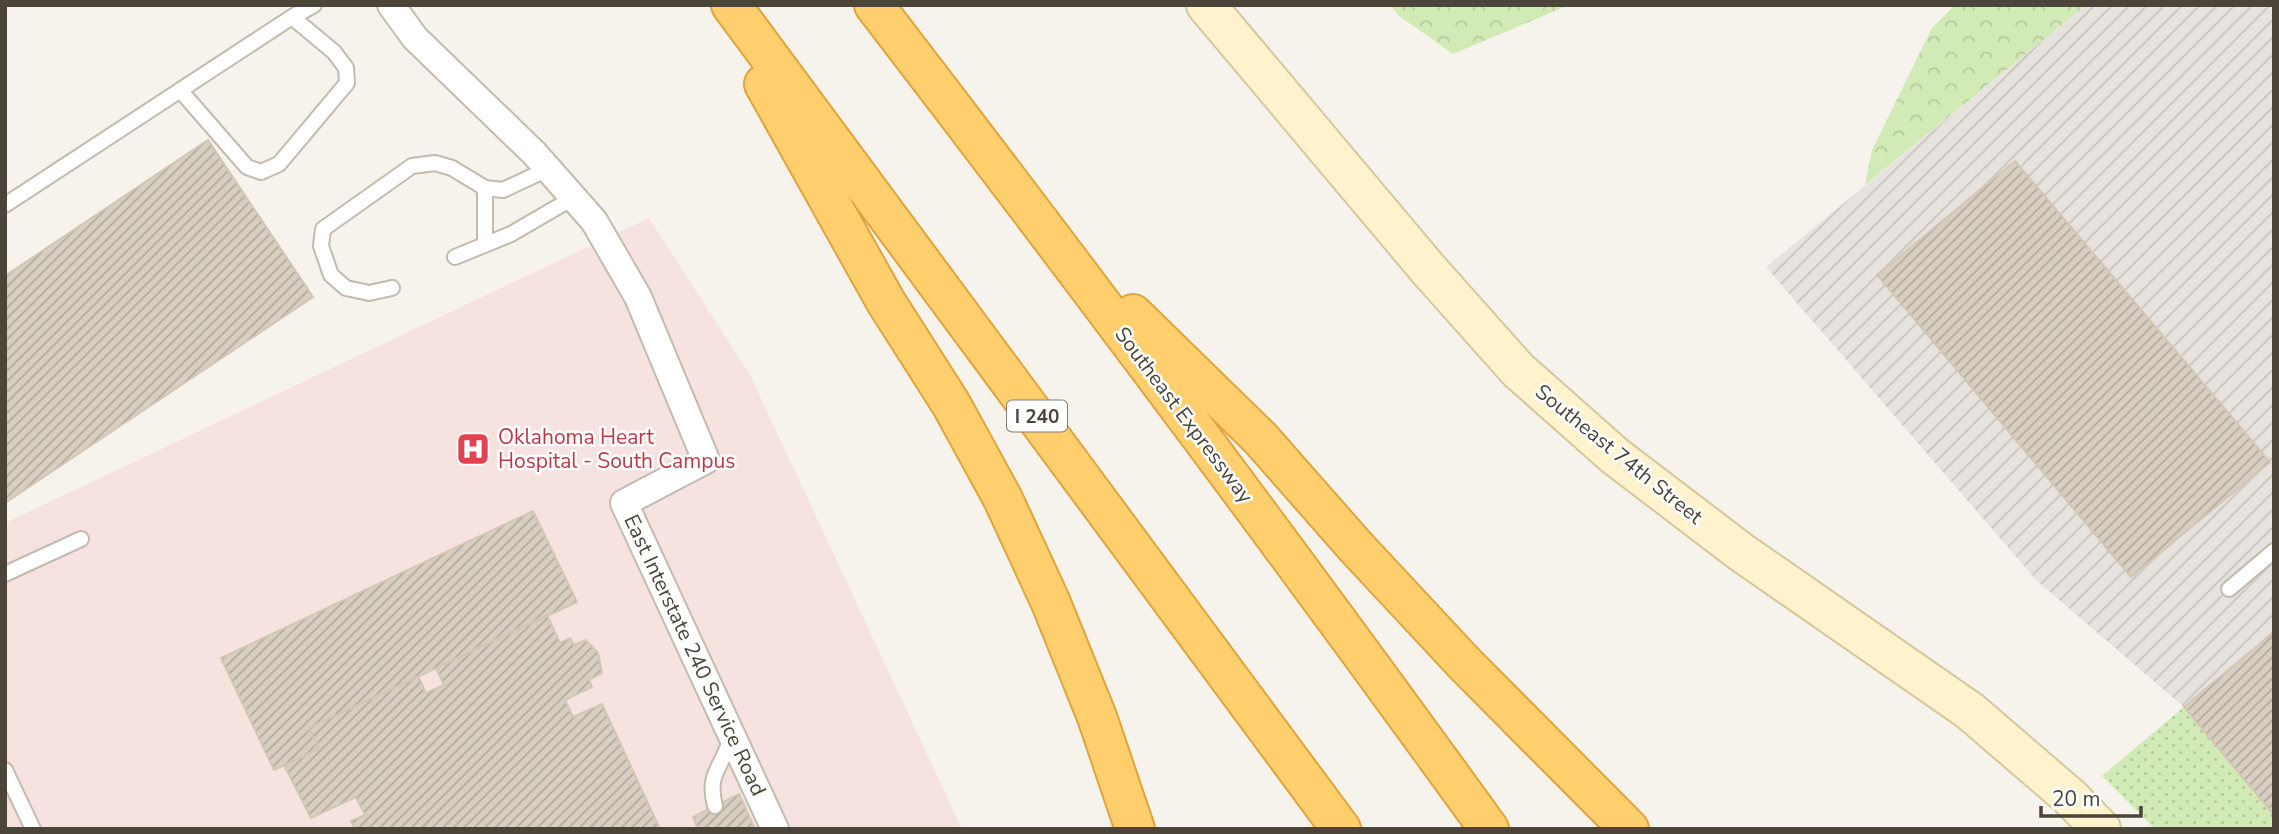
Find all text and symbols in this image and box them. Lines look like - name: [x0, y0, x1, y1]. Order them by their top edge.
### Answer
- street label: Southeast Expressway: [1108, 321, 1260, 509]
- street label: Southeast 74th Street: [1529, 378, 1709, 531]
- road number: I 240: [1007, 400, 1067, 432]
- place label: Oklahoma Heart Hospital - South Campus: [498, 423, 735, 475]
- hospital icon: Oklahoma Heart Hospital - South Campus: [454, 430, 492, 468]
- street label: East Interstate 240 Service Road: [617, 510, 773, 800]
- scale bar: [2041, 774, 2141, 818]
- text: 20 m: [2052, 785, 2101, 813]

